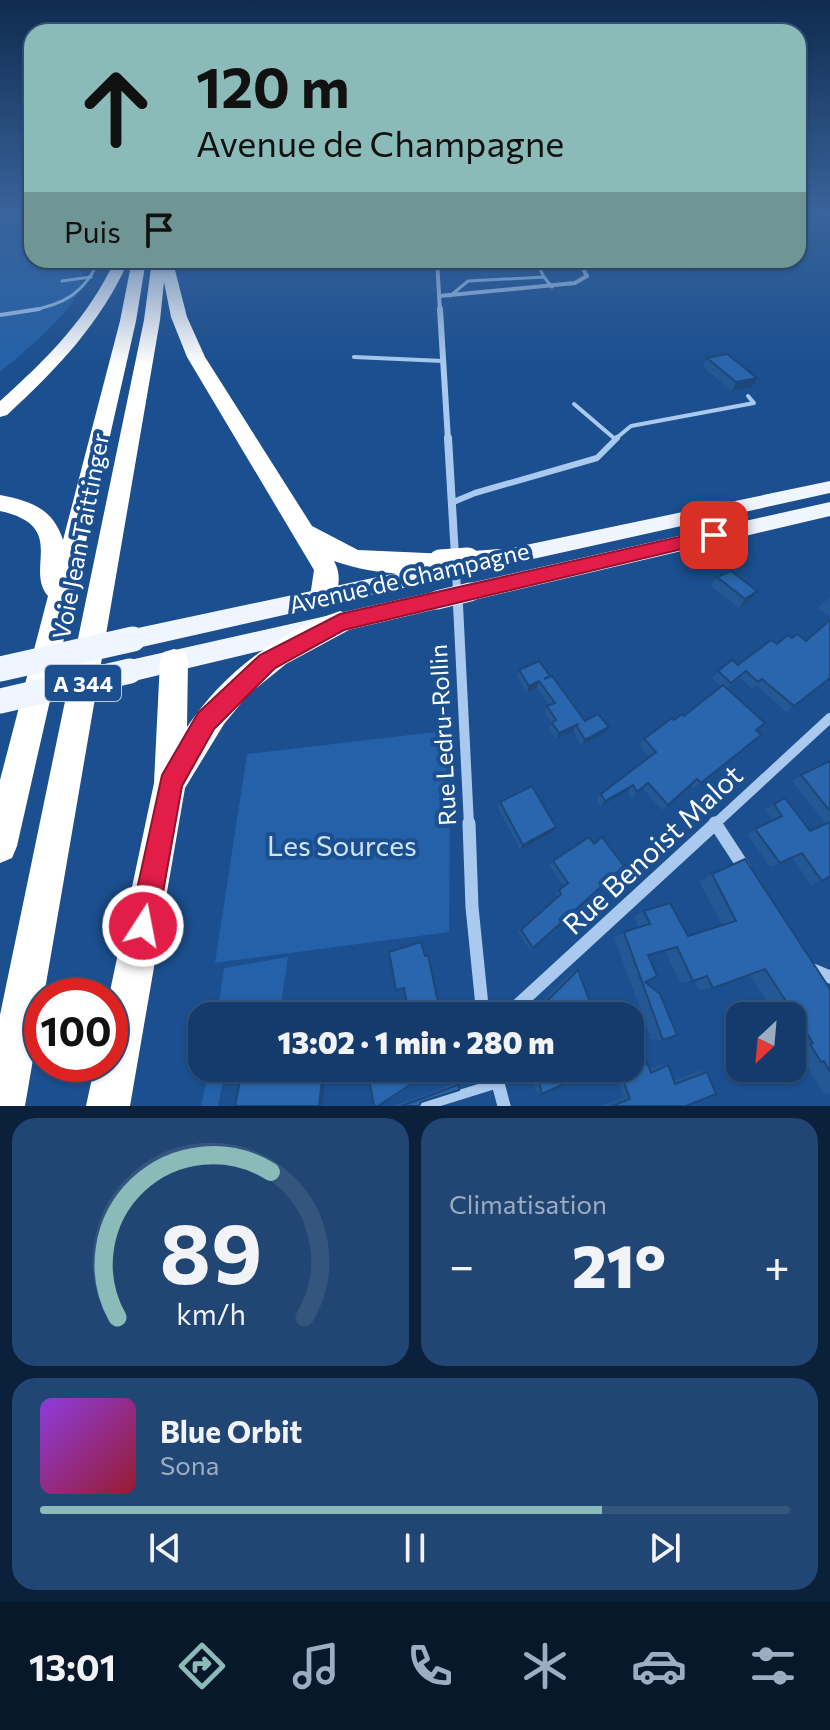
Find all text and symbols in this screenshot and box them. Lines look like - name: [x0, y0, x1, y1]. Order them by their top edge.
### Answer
- text: 120 m: [196, 51, 350, 120]
- icon: ahead: [64, 56, 168, 160]
- text: Avenue de Champagne: [196, 120, 564, 164]
- icon: arrive: [137, 208, 181, 252]
- text: Puis: [64, 212, 121, 249]
- street label: Voie Jean Taittinger: [46, 430, 114, 642]
- pin: [680, 501, 748, 569]
- icon: arrive: [692, 513, 736, 557]
- street label: Avenue de Champagne: [286, 535, 532, 619]
- street label: Rue Ledru-Rollin: [423, 643, 461, 827]
- road number: A 344: [45, 665, 121, 701]
- street label: Rue Benoist Malot: [555, 757, 749, 941]
- park label: Les Sources: [267, 828, 417, 862]
- position arrow: [101, 884, 185, 968]
- speed limit sign: 100: [24, 978, 128, 1082]
- north arrow: [726, 1002, 806, 1082]
- map controls: [726, 1002, 806, 1082]
- text: 13:02 · 1 min · 280 m: [278, 1023, 554, 1060]
- text: Climatisation: [449, 1188, 607, 1219]
- text: 89: [159, 1199, 262, 1301]
- text: 21°: [572, 1227, 666, 1300]
- text: −: [449, 1237, 474, 1291]
- text: +: [764, 1237, 790, 1291]
- text: km/h: [176, 1296, 245, 1331]
- text: Blue Orbit: [160, 1412, 302, 1449]
- text: Sona: [160, 1449, 219, 1480]
- icon: previous: [143, 1526, 187, 1570]
- icon: pause: [393, 1526, 437, 1570]
- icon: next: [643, 1526, 687, 1570]
- icon: directions: [174, 1638, 230, 1694]
- icon: music: [288, 1638, 344, 1694]
- icon: phone: [402, 1638, 458, 1694]
- icon: climate: [517, 1638, 573, 1694]
- icon: car: [631, 1638, 687, 1694]
- icon: filters: [745, 1638, 801, 1694]
- text: 13:01: [29, 1644, 116, 1688]

